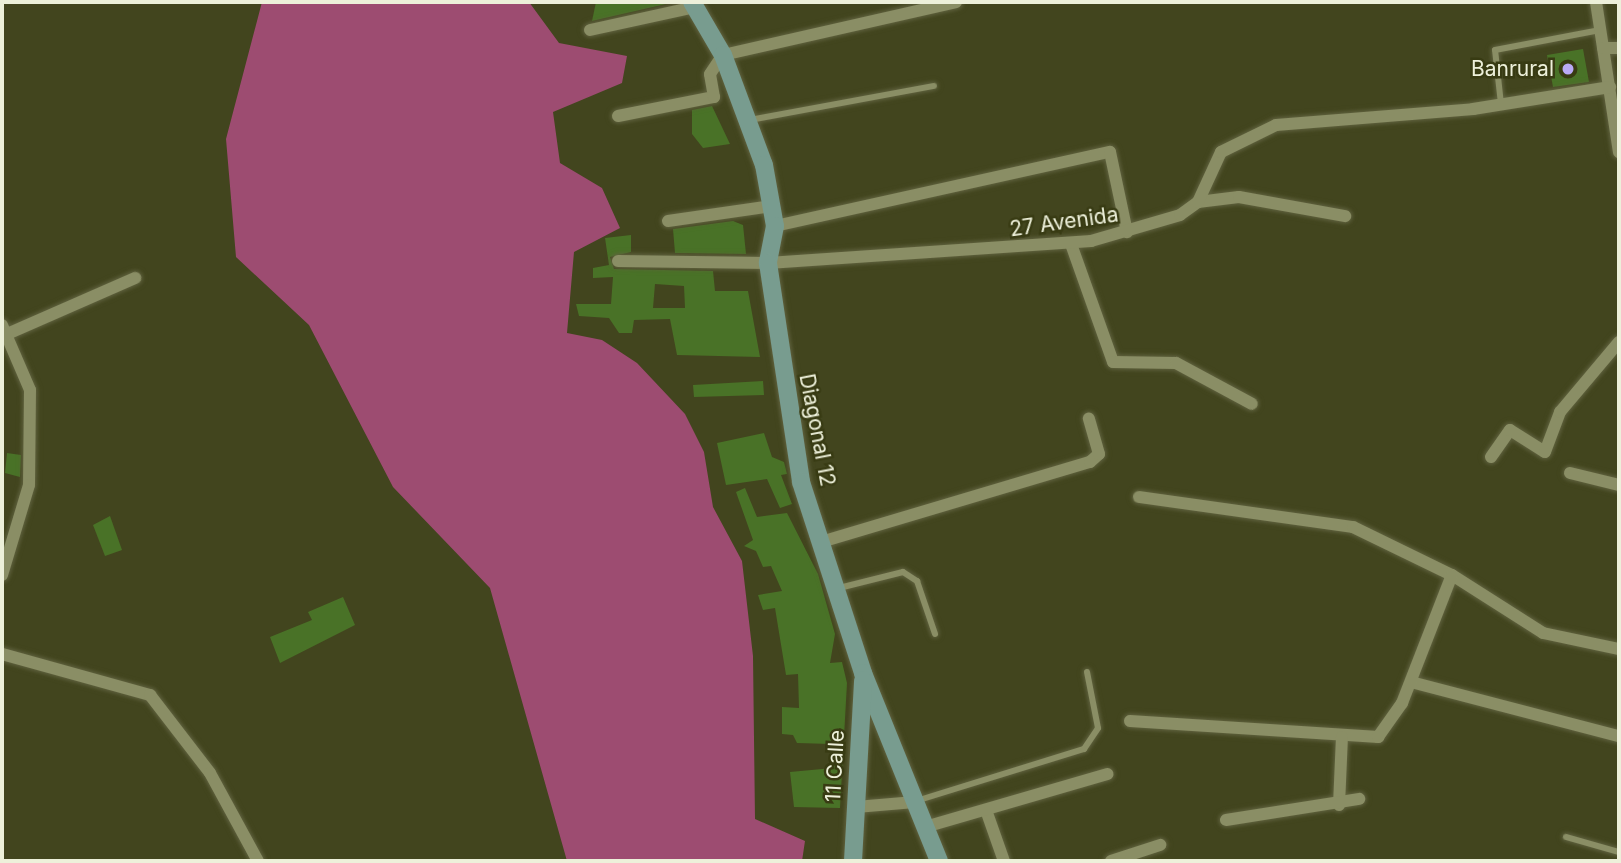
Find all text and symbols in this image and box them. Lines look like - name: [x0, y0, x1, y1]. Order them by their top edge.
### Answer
- place label: Banrural: [1471, 56, 1554, 82]
- marker: Banrural: [1560, 61, 1576, 77]
- street label: 27 Avenida: [1008, 202, 1120, 242]
- street label: Diagonal 12: [794, 372, 840, 488]
- street label: 11 Calle: [821, 729, 849, 803]

